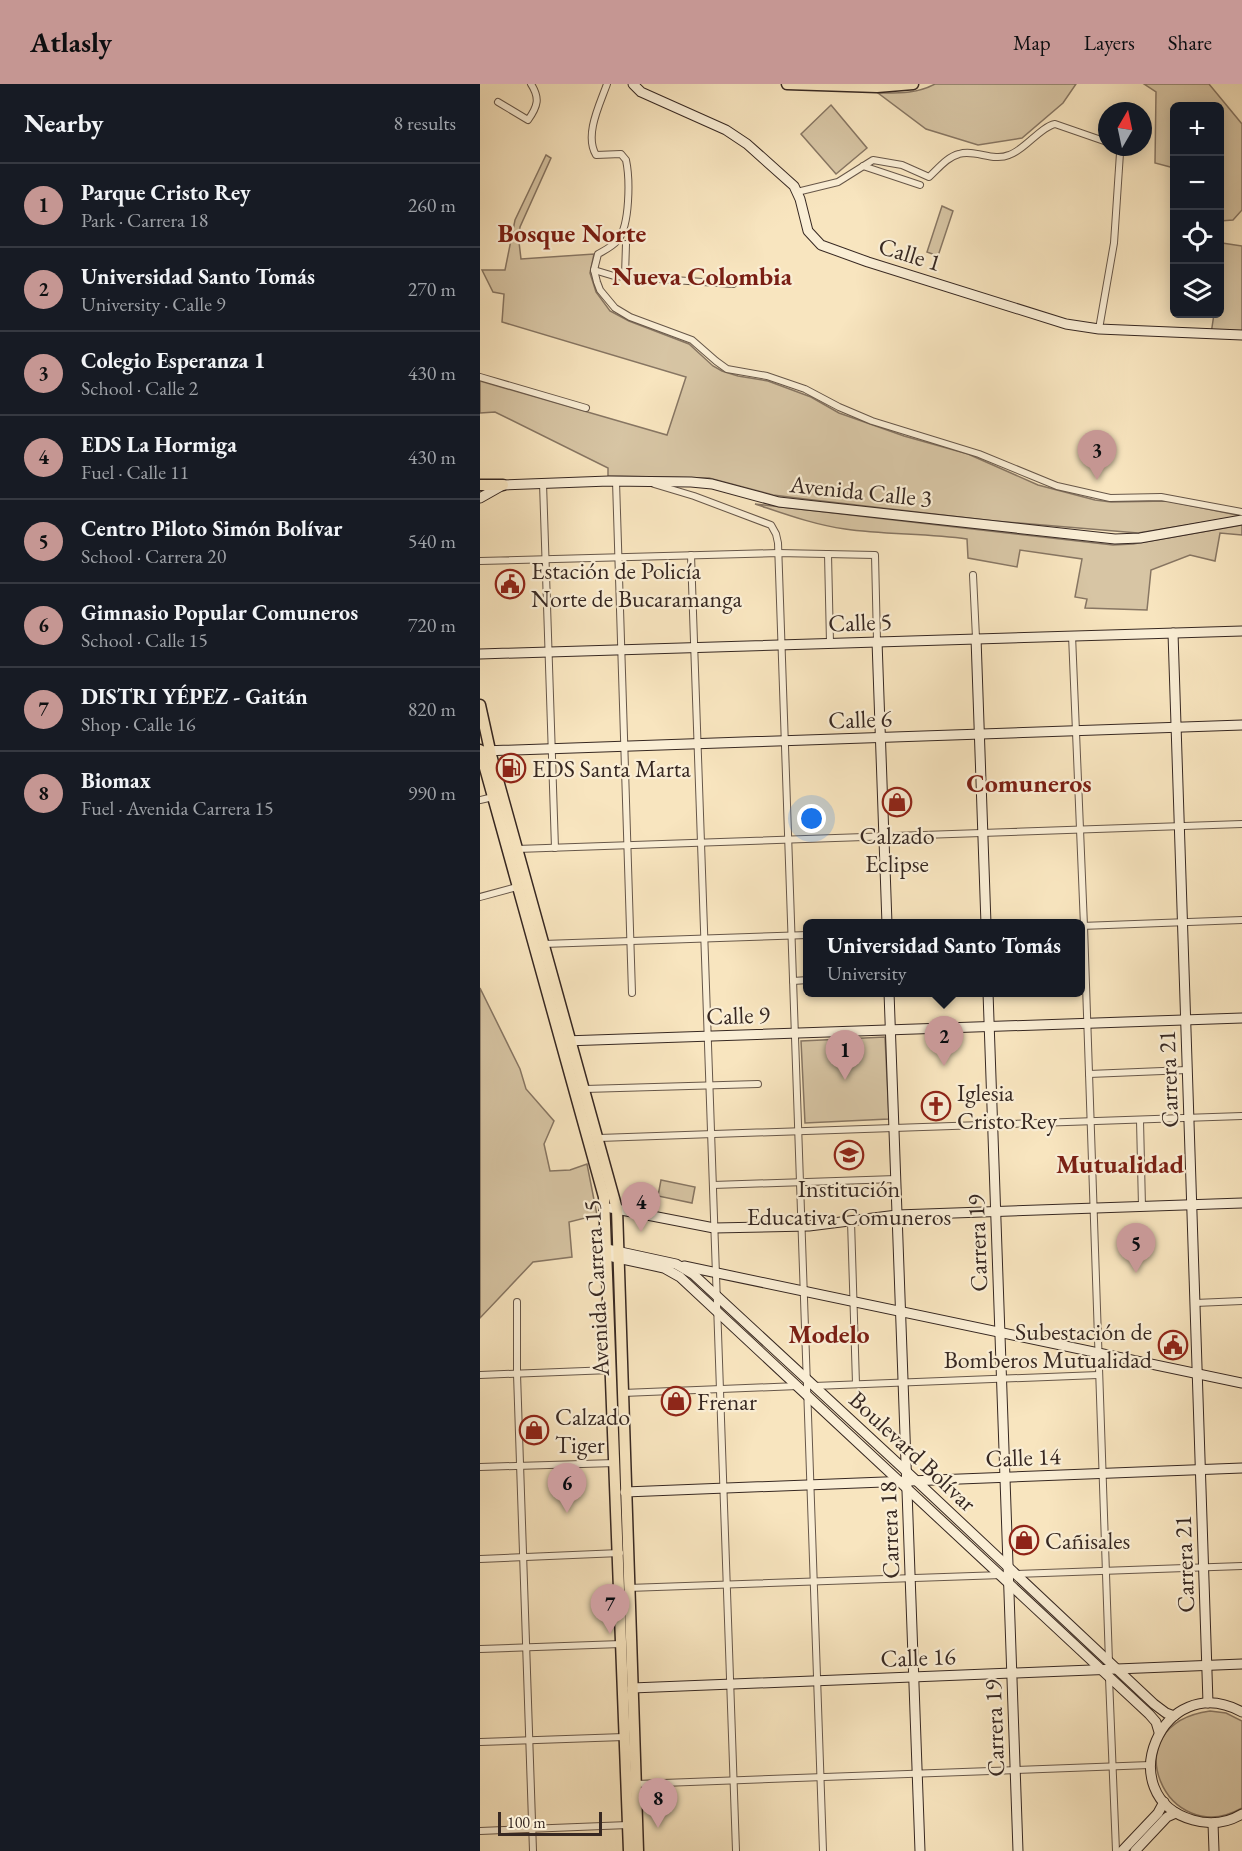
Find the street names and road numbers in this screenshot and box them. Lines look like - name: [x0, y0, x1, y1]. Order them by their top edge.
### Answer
- street label: Calle 1: [875, 230, 945, 278]
- street label: Avenida Calle 3: [787, 468, 934, 514]
- street label: Calle 5: [828, 605, 892, 639]
- street label: Calle 6: [828, 702, 892, 736]
- street label: Calle 9: [706, 998, 771, 1032]
- street label: Carrera 21: [1151, 1030, 1185, 1128]
- street label: Carrera 19: [960, 1193, 994, 1292]
- street label: Avenida Carrera 15: [576, 1199, 616, 1378]
- street label: Boulevard Bolívar: [843, 1384, 983, 1518]
- street label: Calle 14: [985, 1440, 1062, 1474]
- street label: Carrera 18: [872, 1481, 906, 1579]
- street label: Carrera 21: [1167, 1515, 1201, 1613]
- street label: Calle 16: [880, 1640, 956, 1674]
- street label: Carrera 19: [977, 1678, 1011, 1777]

